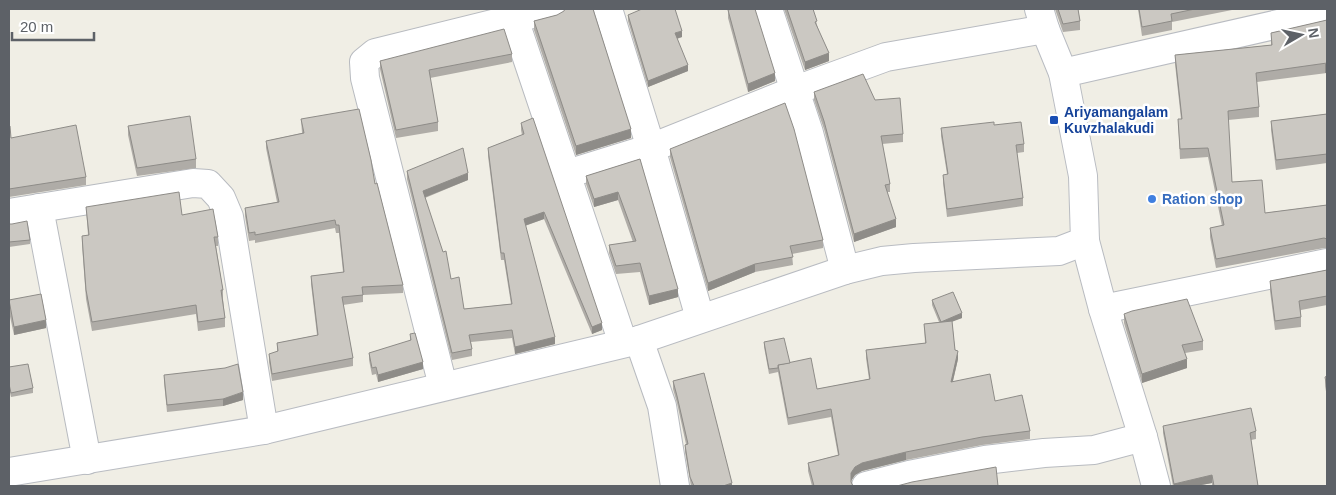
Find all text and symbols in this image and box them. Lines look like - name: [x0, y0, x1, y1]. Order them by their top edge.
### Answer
- scale bar: [12, 10, 95, 42]
- north arrow: [1276, 10, 1326, 60]
- text: 20 m: [20, 18, 53, 35]
- text: N: [1305, 27, 1323, 39]
- place label: Ariyamangalam Kuvzhalakudi: [1064, 104, 1168, 136]
- marker: Ariyamangalam Kuvzhalakudi: [1048, 114, 1060, 126]
- place label: Ration shop: [1162, 191, 1243, 207]
- marker: Ration shop: [1146, 193, 1158, 205]

